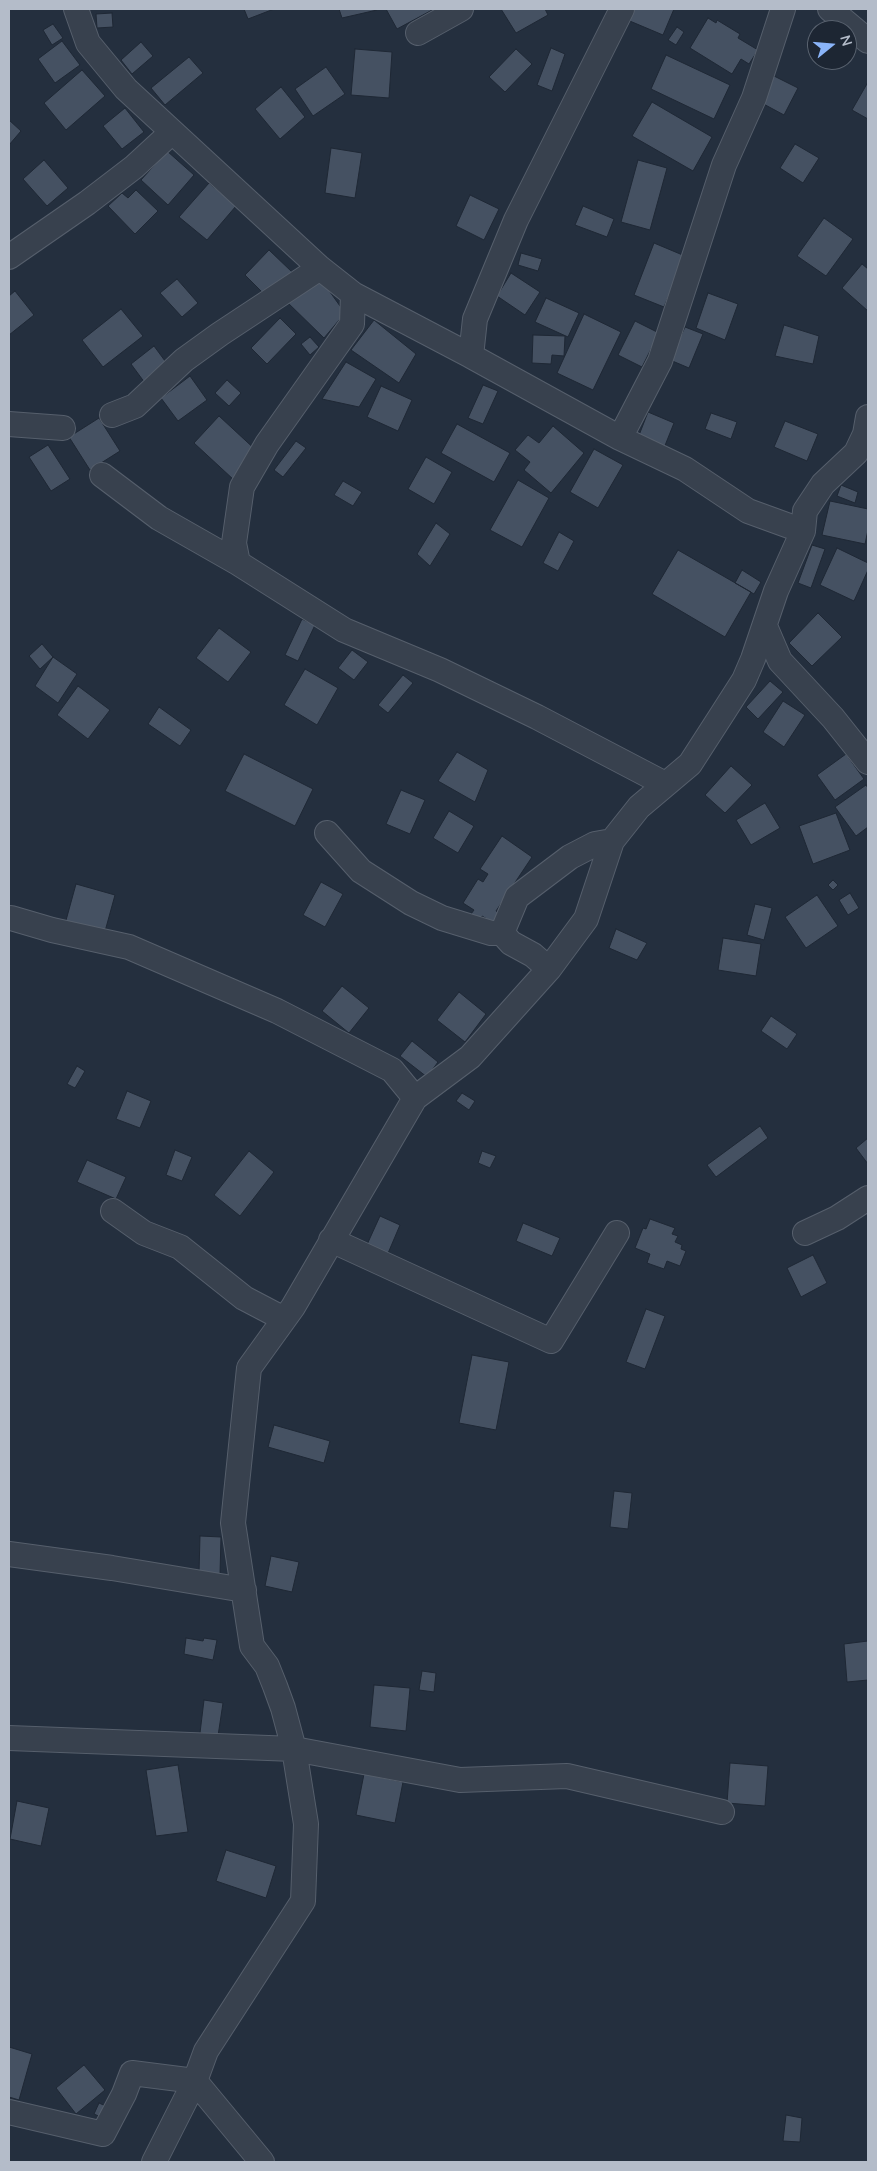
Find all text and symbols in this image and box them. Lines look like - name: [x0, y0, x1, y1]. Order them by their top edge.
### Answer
- north arrow: [807, 20, 857, 70]
- text: N: [835, 33, 856, 49]

